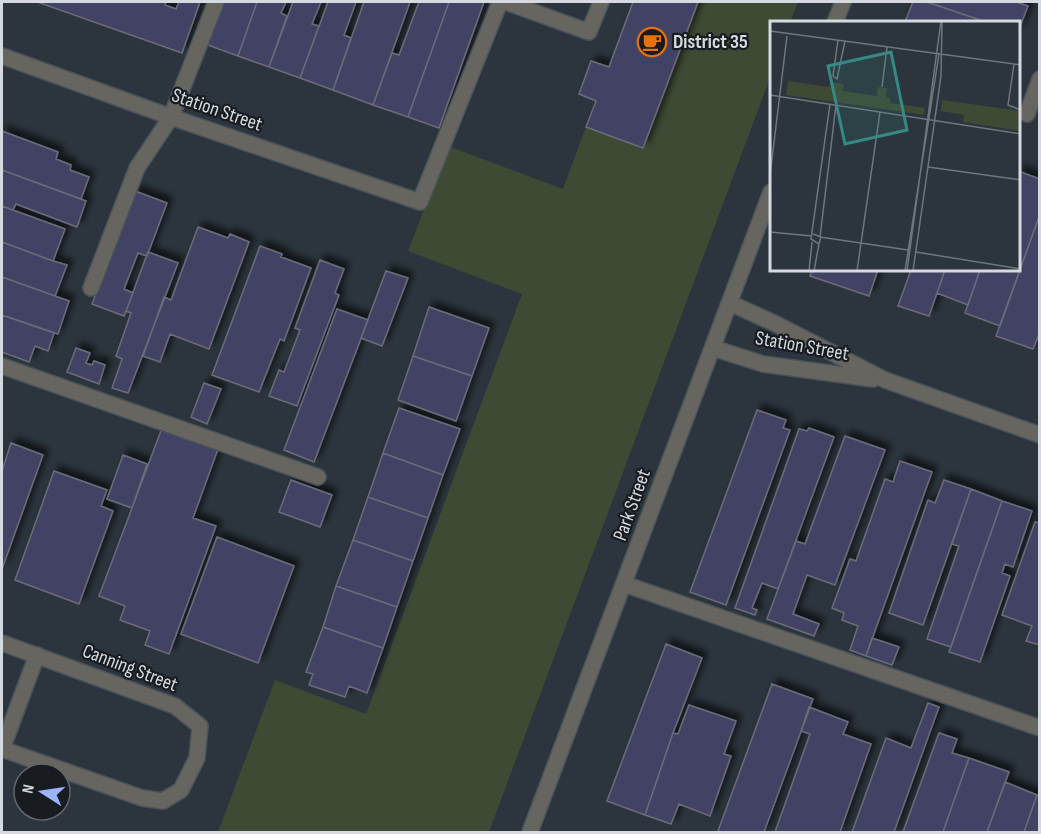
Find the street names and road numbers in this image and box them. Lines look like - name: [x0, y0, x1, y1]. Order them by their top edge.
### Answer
- street label: Station Street: [168, 83, 266, 137]
- street label: Station Street: [753, 326, 851, 366]
- street label: Park Street: [608, 466, 656, 544]
- street label: Canning Street: [79, 639, 181, 697]

